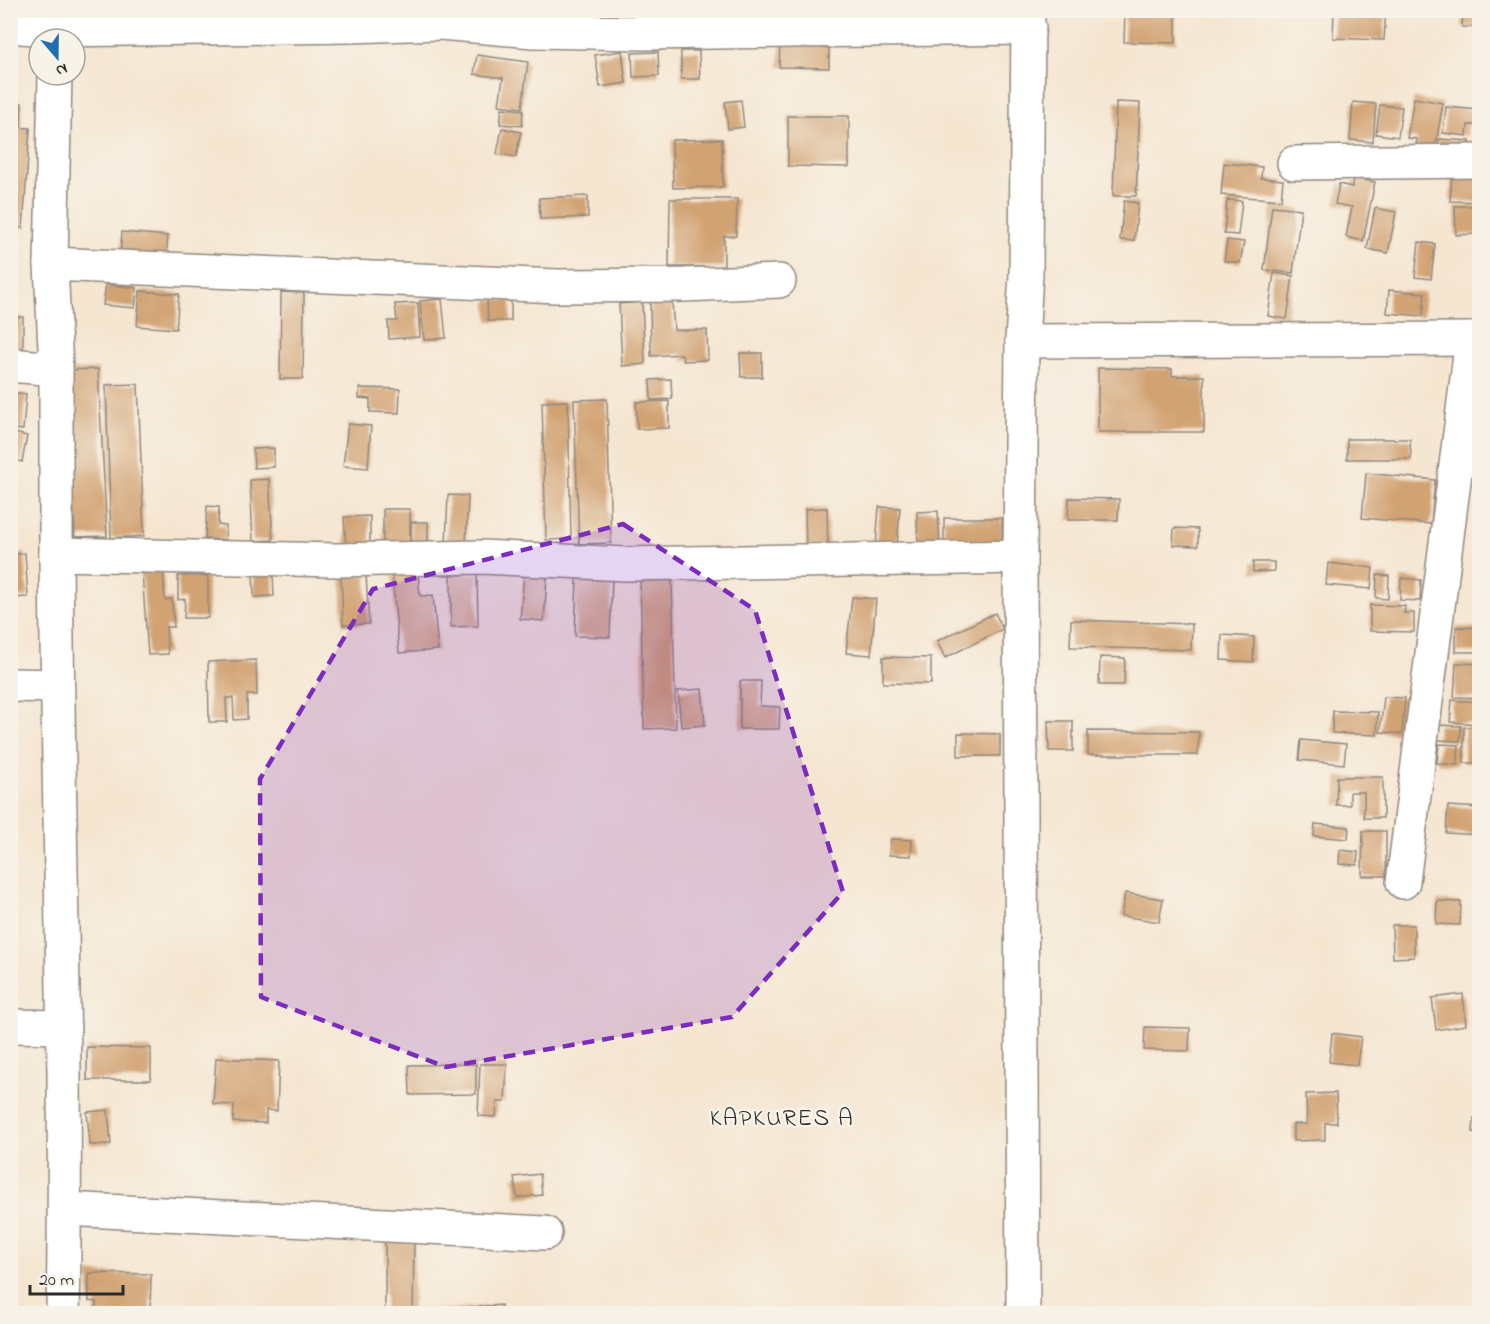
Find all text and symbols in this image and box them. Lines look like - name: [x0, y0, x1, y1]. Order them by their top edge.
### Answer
- north arrow: [27, 27, 87, 87]
- text: N: [52, 56, 71, 82]
- district label: KAPKURES A: [710, 1102, 854, 1137]
- scale bar: [30, 1258, 123, 1296]
- text: 20 m: [39, 1268, 74, 1294]

